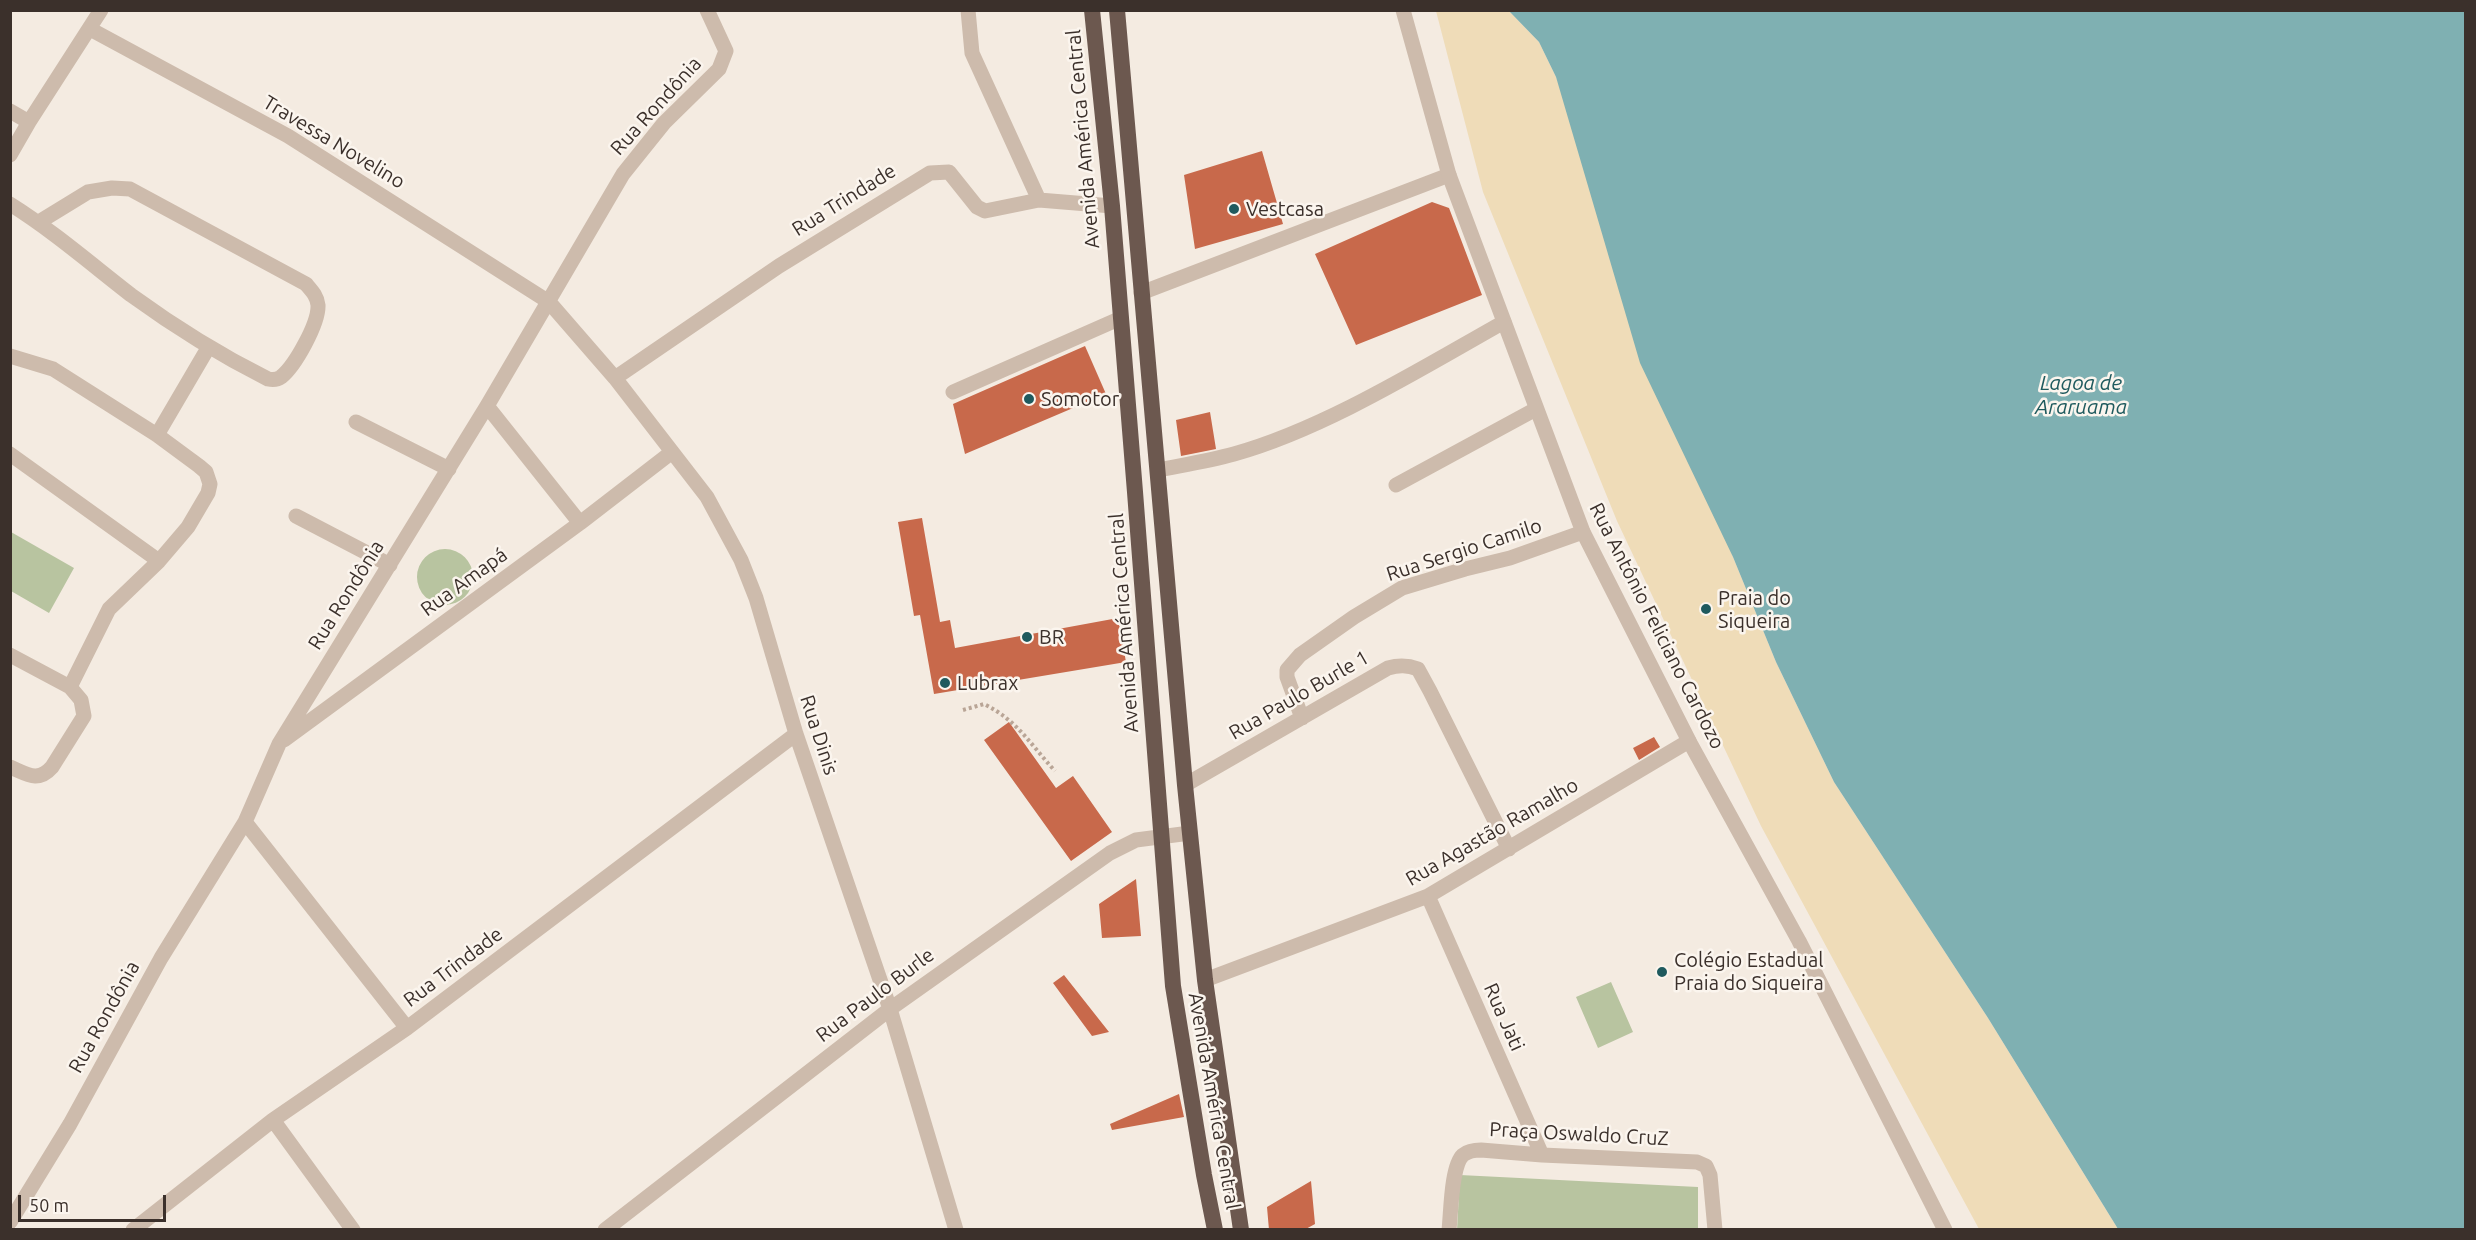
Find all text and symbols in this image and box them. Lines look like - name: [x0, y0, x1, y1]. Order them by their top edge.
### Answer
- street label: Avenida América Central: [1061, 28, 1105, 250]
- street label: Rua Rondônia: [606, 52, 706, 160]
- street label: Travessa Novelino: [259, 90, 409, 194]
- street label: Rua Trindade: [788, 159, 900, 241]
- place label: Vestcasa: [1246, 197, 1324, 221]
- marker: Vestcasa: [1227, 202, 1241, 216]
- water label: Lagoa de Araruama: [2035, 370, 2127, 420]
- place label: Somotor: [1041, 387, 1119, 411]
- marker: Somotor: [1022, 392, 1036, 406]
- street label: Rua Antônio Feliciano Cardozo: [1584, 499, 1730, 753]
- street label: Avenida América Central: [1104, 513, 1144, 733]
- street label: Rua Sergio Camilo: [1383, 514, 1545, 586]
- street label: Rua Rondônia: [303, 536, 389, 654]
- street label: Rua Amapá: [416, 543, 512, 621]
- place label: Praia do Siqueira: [1718, 586, 1791, 633]
- marker: Praia do Siqueira: [1699, 602, 1713, 616]
- place label: BR: [1039, 625, 1064, 649]
- marker: BR: [1020, 630, 1034, 644]
- street label: Rua Paulo Burle 1: [1225, 645, 1373, 745]
- place label: Lubrax: [957, 671, 1018, 695]
- marker: Lubrax: [938, 676, 952, 690]
- street label: Rua Dinis: [795, 692, 843, 778]
- street label: Rua Agastão Ramalho: [1401, 773, 1583, 891]
- street label: Rua Trindade: [399, 922, 507, 1012]
- street label: Rua Paulo Burle: [811, 943, 939, 1047]
- place label: Colégio Estadual Praia do Siqueira: [1674, 948, 1824, 995]
- street label: Rua Rondônia: [63, 957, 145, 1077]
- marker: Colégio Estadual Praia do Siqueira: [1655, 965, 1669, 979]
- street label: Rua Jati: [1478, 979, 1530, 1055]
- street label: Avenida América Central: [1183, 991, 1245, 1211]
- street label: Praça Oswaldo CruZ: [1489, 1117, 1669, 1151]
- scale bar: [21, 1183, 170, 1221]
- text: 50 m: [29, 1195, 69, 1215]

